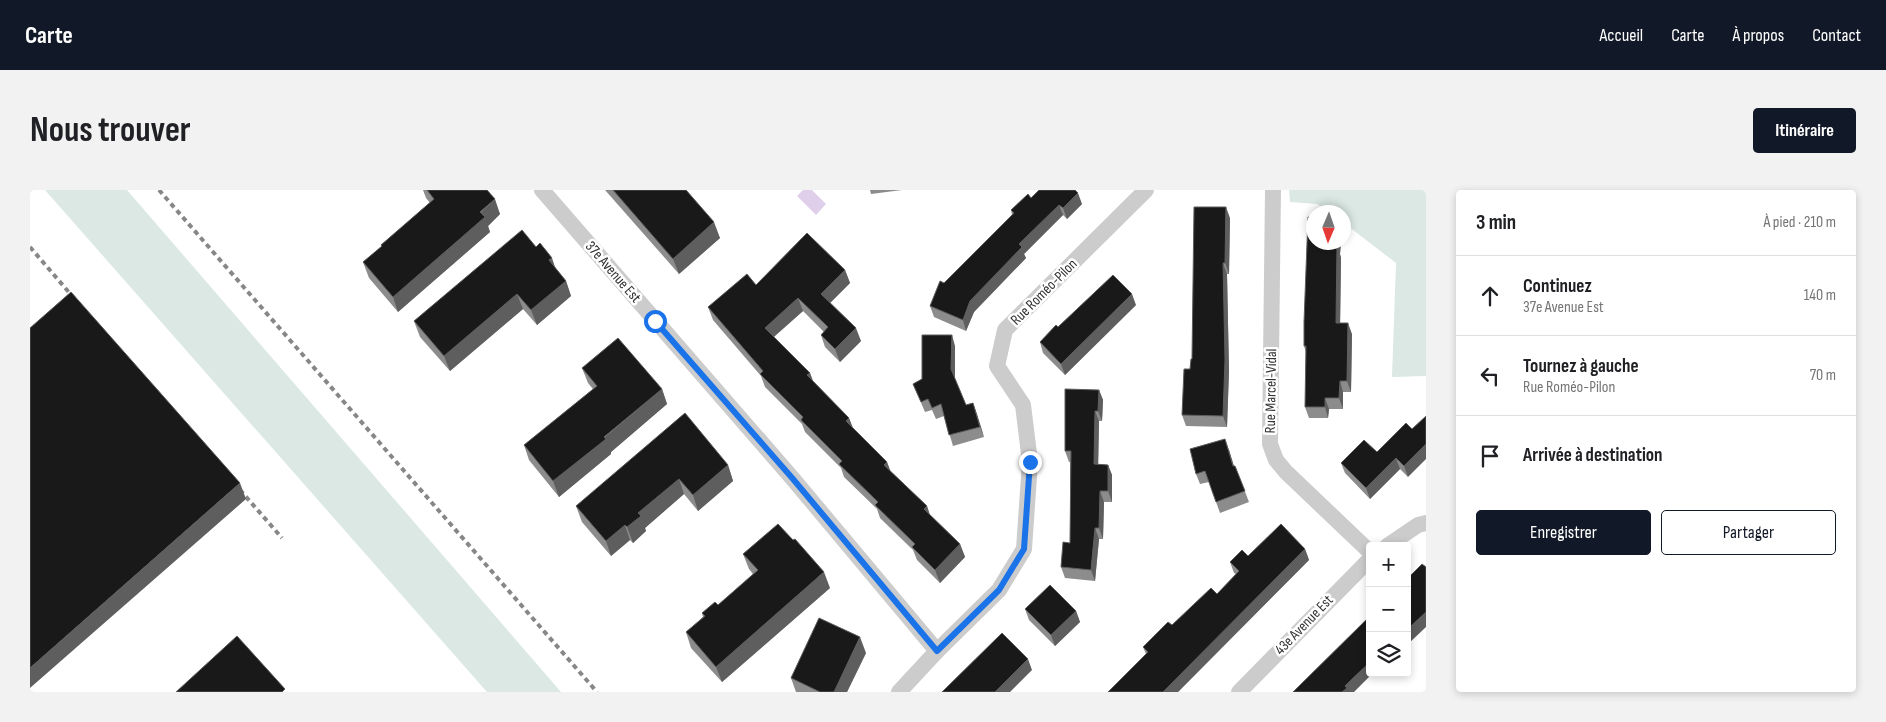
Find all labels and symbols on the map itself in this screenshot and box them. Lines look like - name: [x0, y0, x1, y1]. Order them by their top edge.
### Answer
- north arrow: [1306, 205, 1351, 250]
- street label: 37e Avenue Est: [581, 237, 645, 307]
- street label: Rue Roméo-Pilon: [1007, 255, 1081, 329]
- route start: [644, 310, 667, 333]
- street label: Rue Marcel-Vidal: [1261, 349, 1281, 433]
- route end: [1019, 451, 1042, 474]
- street label: 43e Avenue Est: [1271, 591, 1338, 659]

